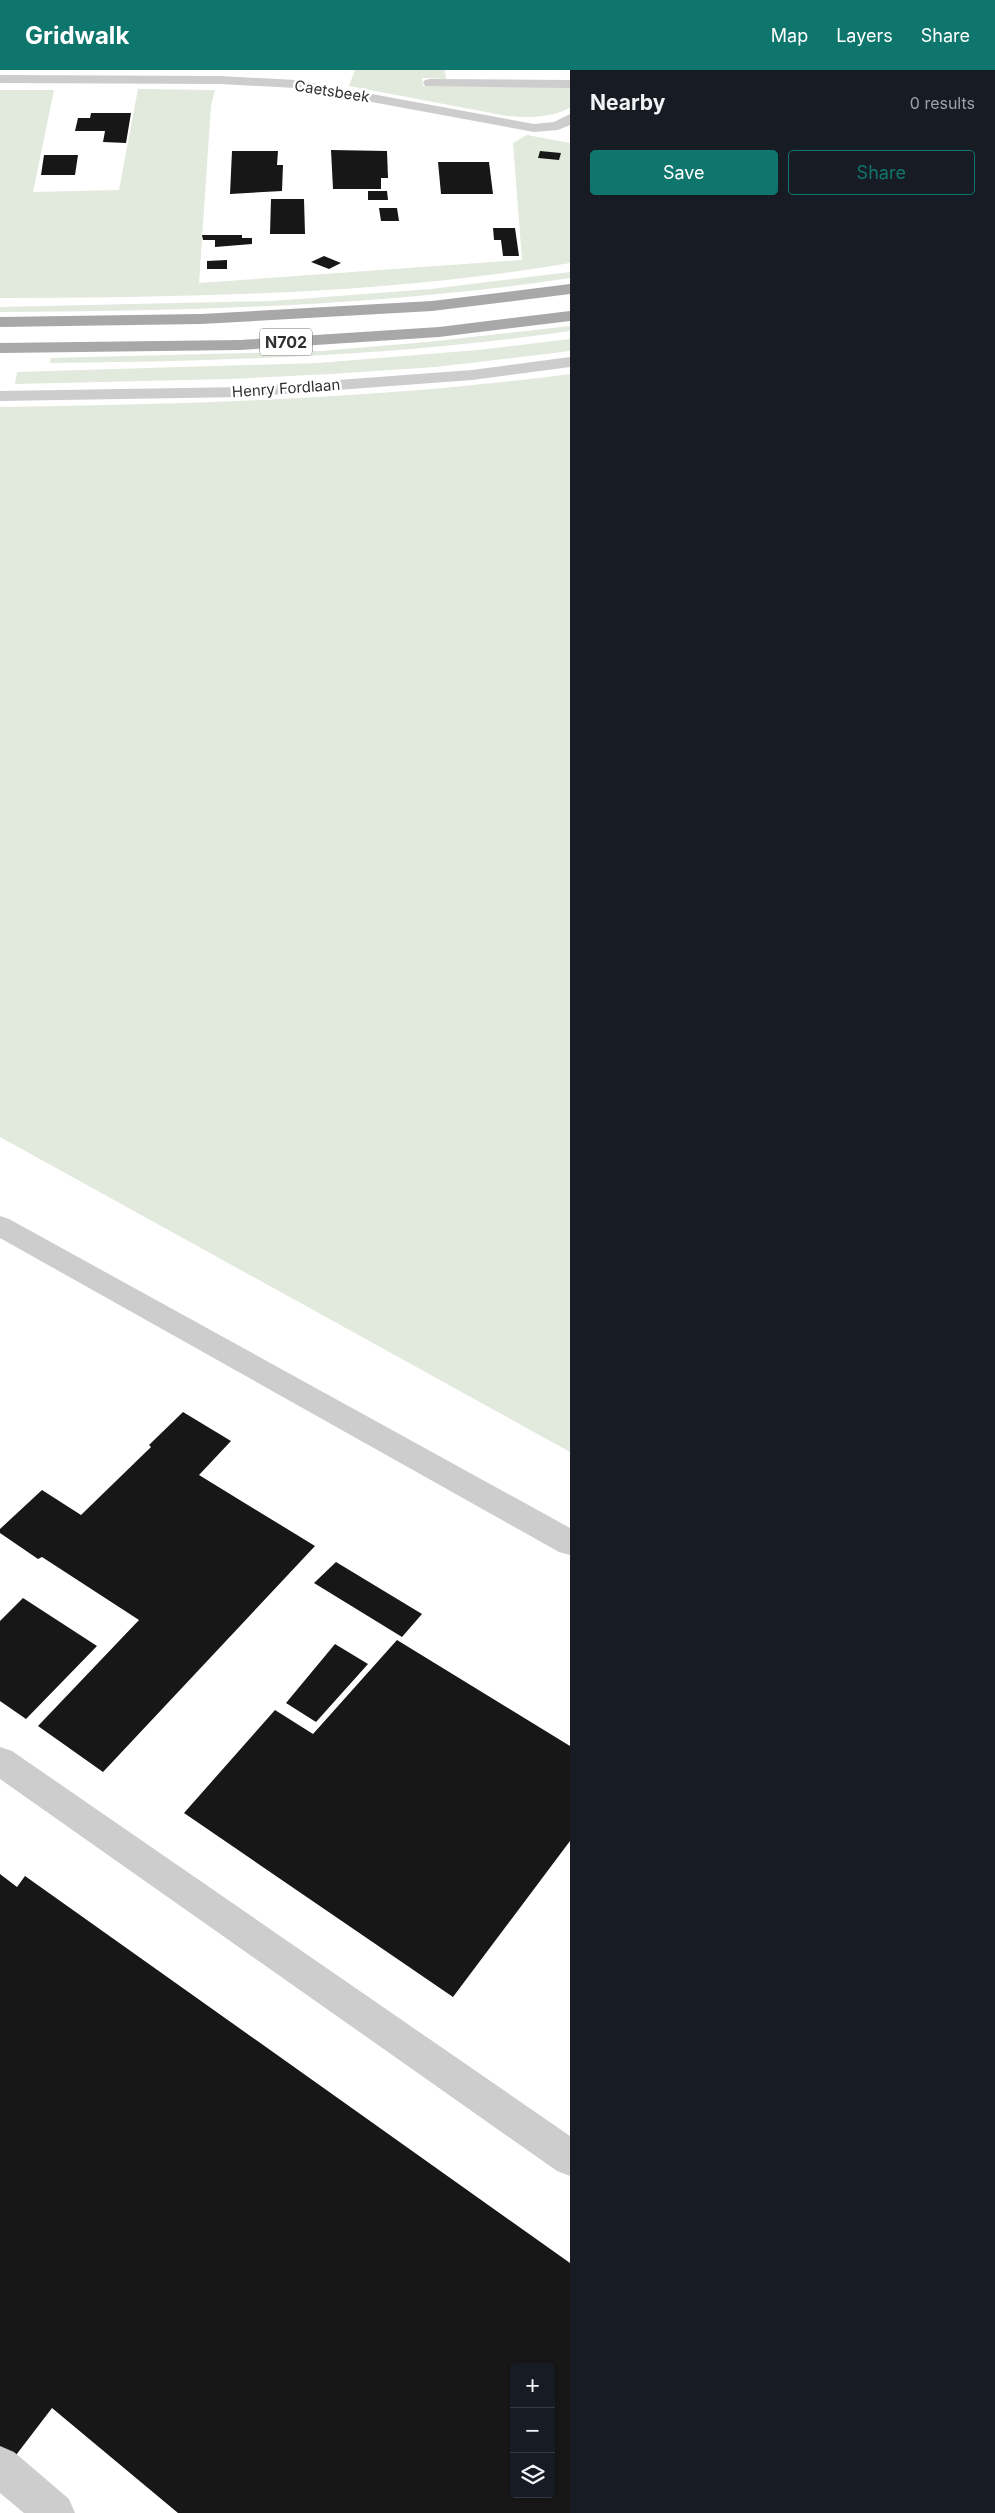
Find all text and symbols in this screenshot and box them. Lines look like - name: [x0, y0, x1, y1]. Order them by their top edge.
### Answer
- text: Gridwalk: [25, 21, 129, 50]
- text: Map: [771, 25, 808, 46]
- text: Layers: [836, 25, 893, 46]
- text: Share: [921, 25, 970, 46]
- street label: Caetsbeek: [293, 76, 372, 106]
- text: Nearby: [590, 90, 665, 115]
- text: 0 results: [910, 93, 975, 113]
- button: Save: [590, 150, 778, 195]
- button: Share: [788, 150, 975, 195]
- road number: N702: [260, 328, 312, 356]
- street label: Henry Fordlaan: [231, 375, 341, 401]
- map controls: [510, 2363, 555, 2498]
- button: +: [510, 2363, 555, 2408]
- button: −: [510, 2408, 555, 2453]
- button: layers: [510, 2453, 555, 2498]

